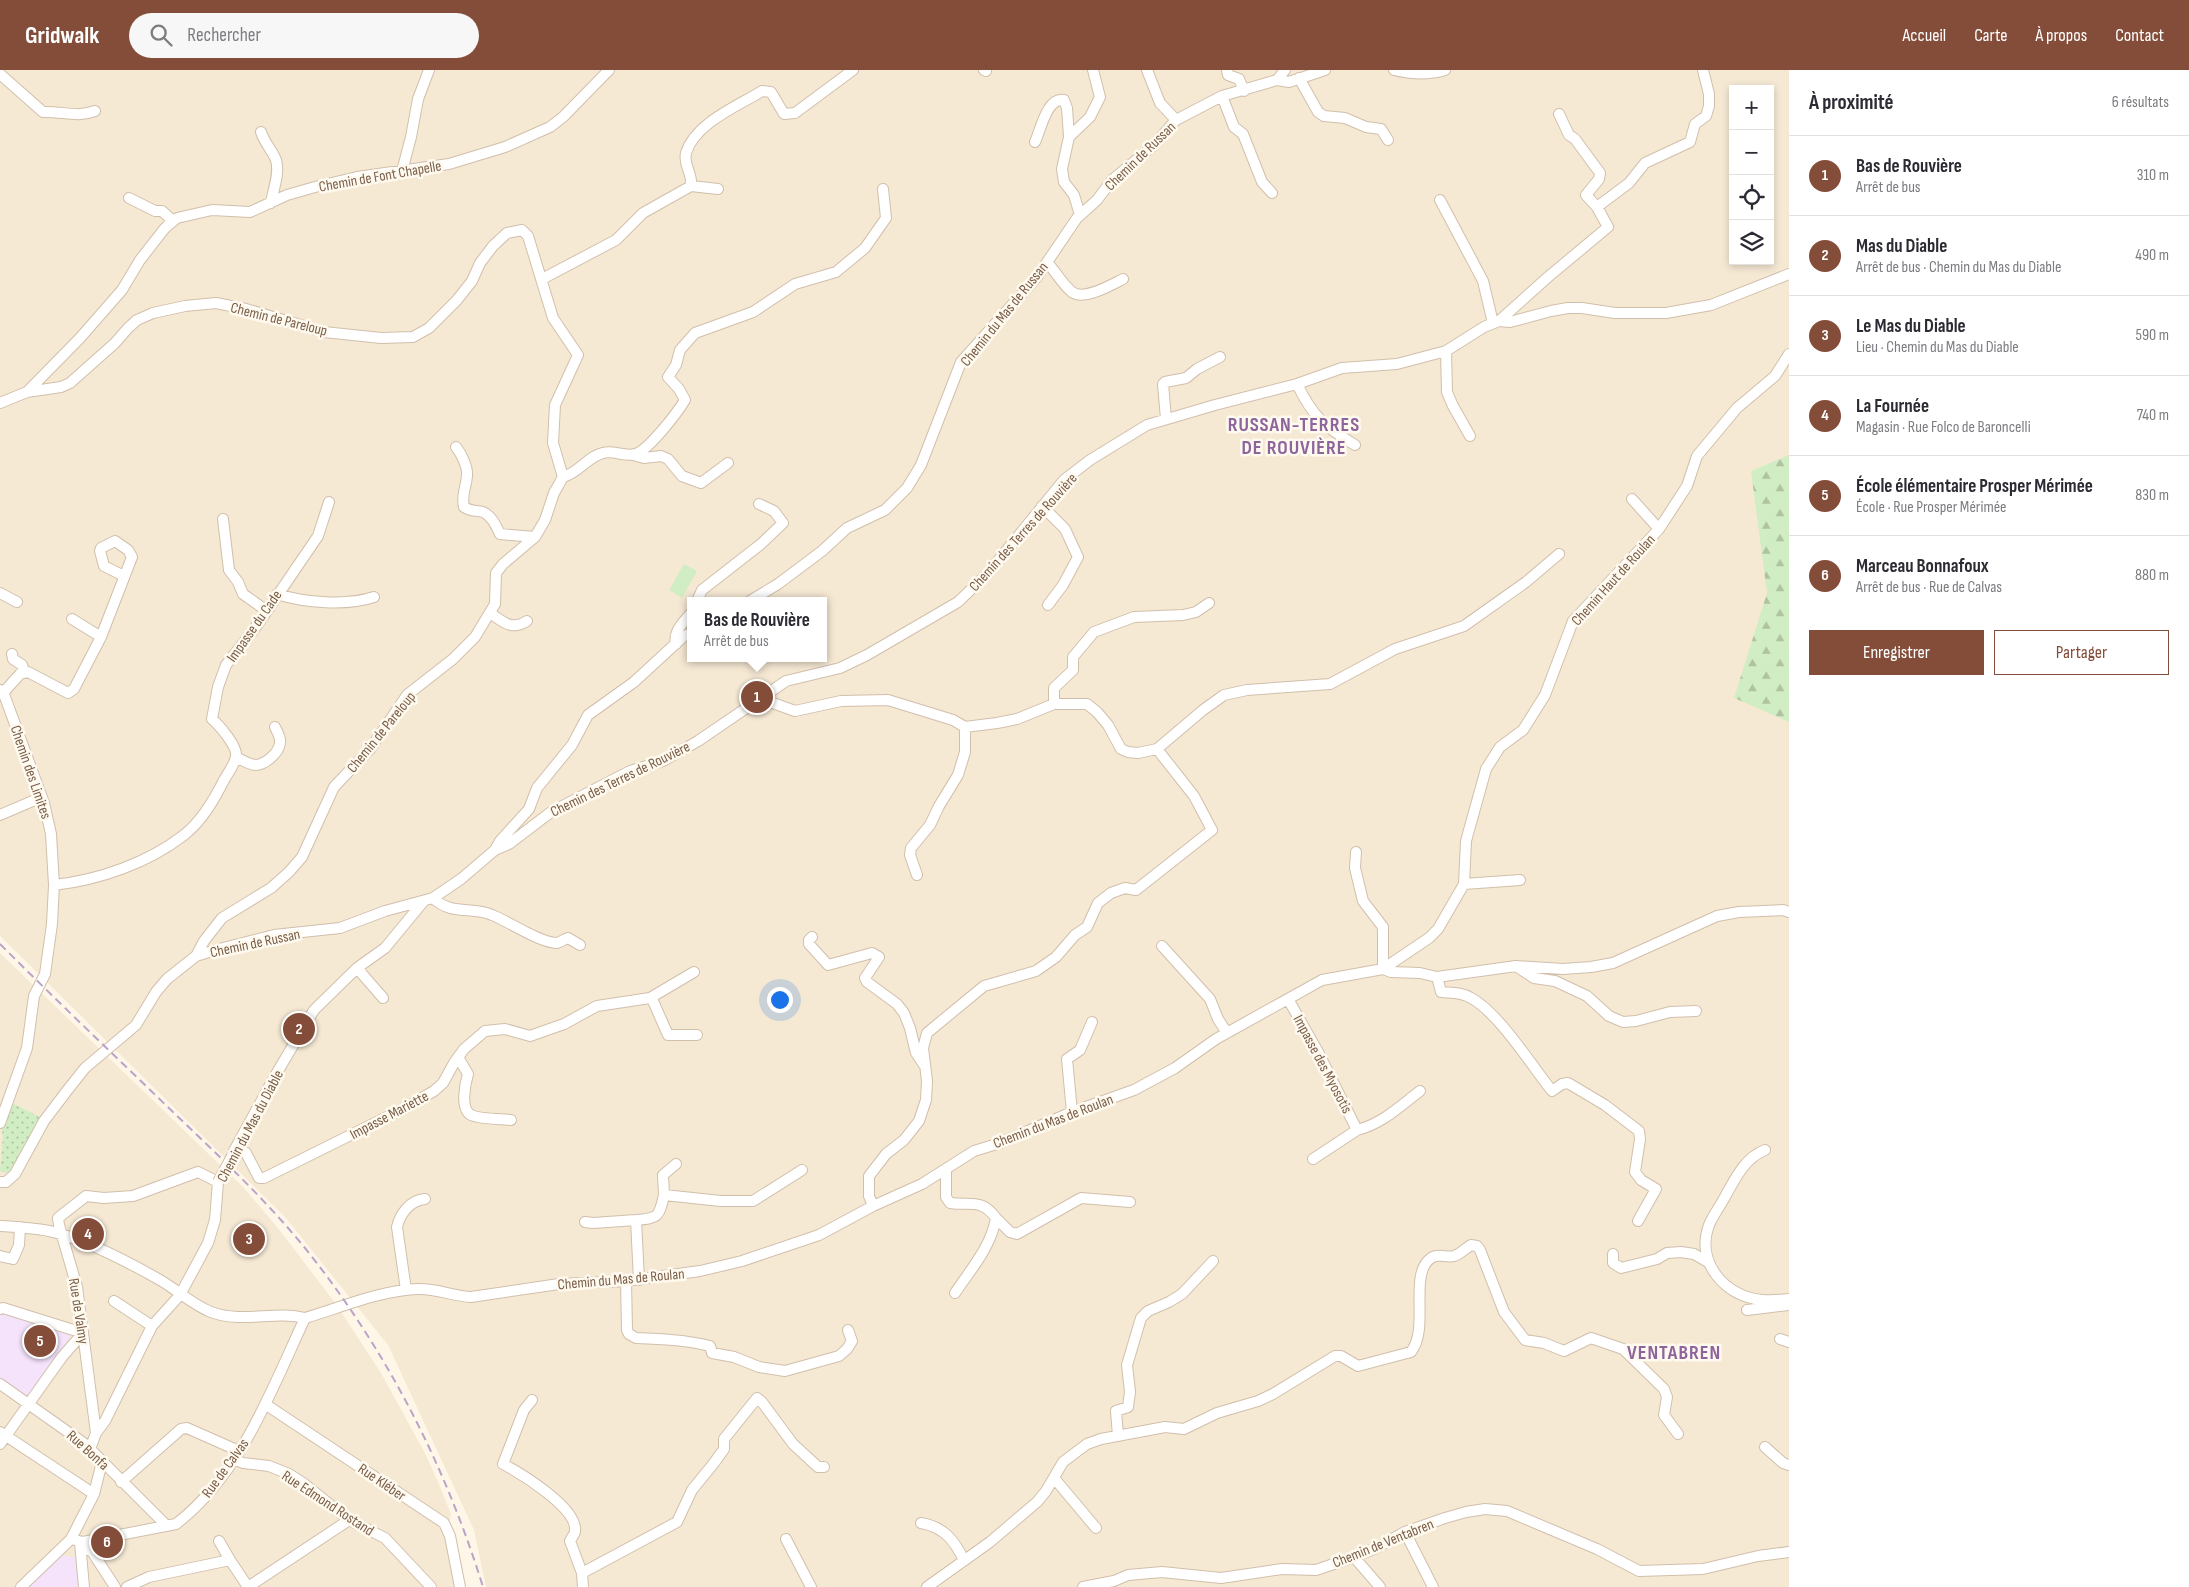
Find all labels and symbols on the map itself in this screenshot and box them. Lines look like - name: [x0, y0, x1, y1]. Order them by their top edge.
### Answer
- street label: Chemin de Russan: [1101, 118, 1180, 195]
- street label: Chemin de Font Chapelle: [317, 156, 443, 197]
- street label: Chemin du Mas de Russan: [956, 258, 1052, 370]
- street label: Chemin de Pareloup: [228, 298, 329, 341]
- district label: RUSSAN-TERRES DE ROUVIÈRE: [1228, 413, 1360, 460]
- street label: Chemin des Terres de Rouvière: [965, 469, 1082, 596]
- street label: Chemin Haut de Roulan: [1567, 531, 1659, 630]
- street label: Impasse du Cade: [223, 587, 286, 666]
- pin: 1: [741, 678, 773, 716]
- street label: Chemin de Pareloup: [343, 688, 420, 777]
- street label: Chemin des Limites: [6, 723, 55, 821]
- street label: Chemin des Terres de Rouvière: [547, 737, 693, 822]
- street label: Chemin de Russan: [208, 925, 302, 962]
- your location: [767, 987, 793, 1013]
- pin: 2: [283, 1010, 315, 1048]
- street label: Impasse des Myosotis: [1289, 1012, 1357, 1117]
- street label: Chemin du Mas du Diable: [213, 1067, 288, 1186]
- street label: Impasse Mariette: [347, 1087, 432, 1144]
- street label: Chemin du Mas de Roulan: [990, 1090, 1116, 1153]
- pin: 4: [72, 1215, 104, 1253]
- pin: 3: [233, 1220, 265, 1258]
- street label: Chemin du Mas de Roulan: [557, 1264, 685, 1295]
- street label: Rue de Valmy: [64, 1277, 93, 1346]
- pin: 5: [24, 1322, 56, 1360]
- district label: VENTABREN: [1627, 1341, 1721, 1365]
- street label: Rue Bonfa: [62, 1426, 113, 1475]
- street label: Rue de Calvas: [198, 1435, 253, 1502]
- street label: Rue Kléber: [354, 1459, 410, 1506]
- street label: Rue Edmond Rostand: [278, 1467, 377, 1540]
- street label: Chemin de Ventabren: [1330, 1515, 1437, 1572]
- pin: 6: [91, 1523, 123, 1561]

